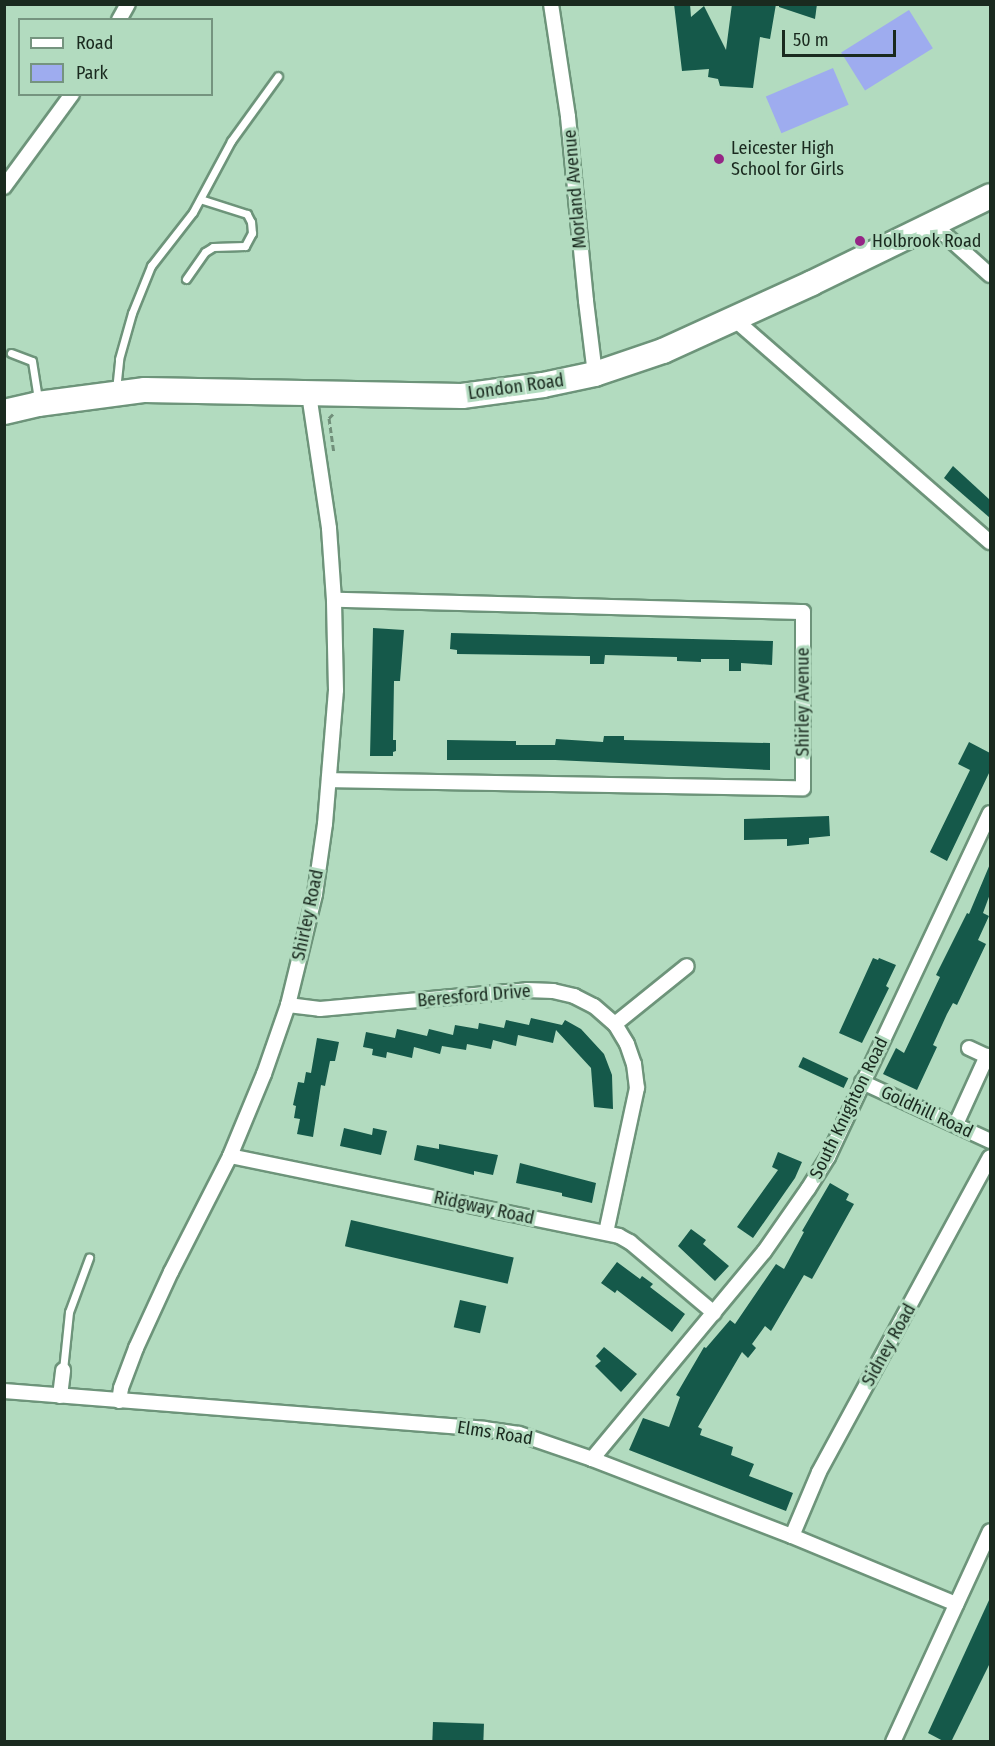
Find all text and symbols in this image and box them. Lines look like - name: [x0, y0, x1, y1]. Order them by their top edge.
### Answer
- legend: [18, 18, 213, 96]
- scale bar: [785, 18, 899, 56]
- text: 50 m: [793, 29, 829, 51]
- text: Road: [76, 32, 113, 54]
- text: Park: [76, 62, 108, 84]
- street label: Morland Avenue: [559, 129, 591, 249]
- place label: Leicester High School for Girls: [731, 138, 844, 180]
- marker: Leicester High School for Girls: [712, 152, 726, 166]
- place label: Holbrook Road: [872, 230, 981, 252]
- marker: Holbrook Road: [853, 234, 867, 248]
- street label: London Road: [467, 370, 565, 404]
- street label: Shirley Avenue: [792, 647, 814, 757]
- street label: Shirley Road: [288, 868, 328, 962]
- street label: Beresford Drive: [416, 980, 532, 1012]
- street label: South Knighton Road: [805, 1034, 893, 1182]
- street label: Goldhill Road: [878, 1081, 976, 1143]
- street label: Ridgway Road: [432, 1187, 536, 1229]
- street label: Sidney Road: [857, 1300, 921, 1390]
- street label: Elms Road: [456, 1416, 534, 1450]

